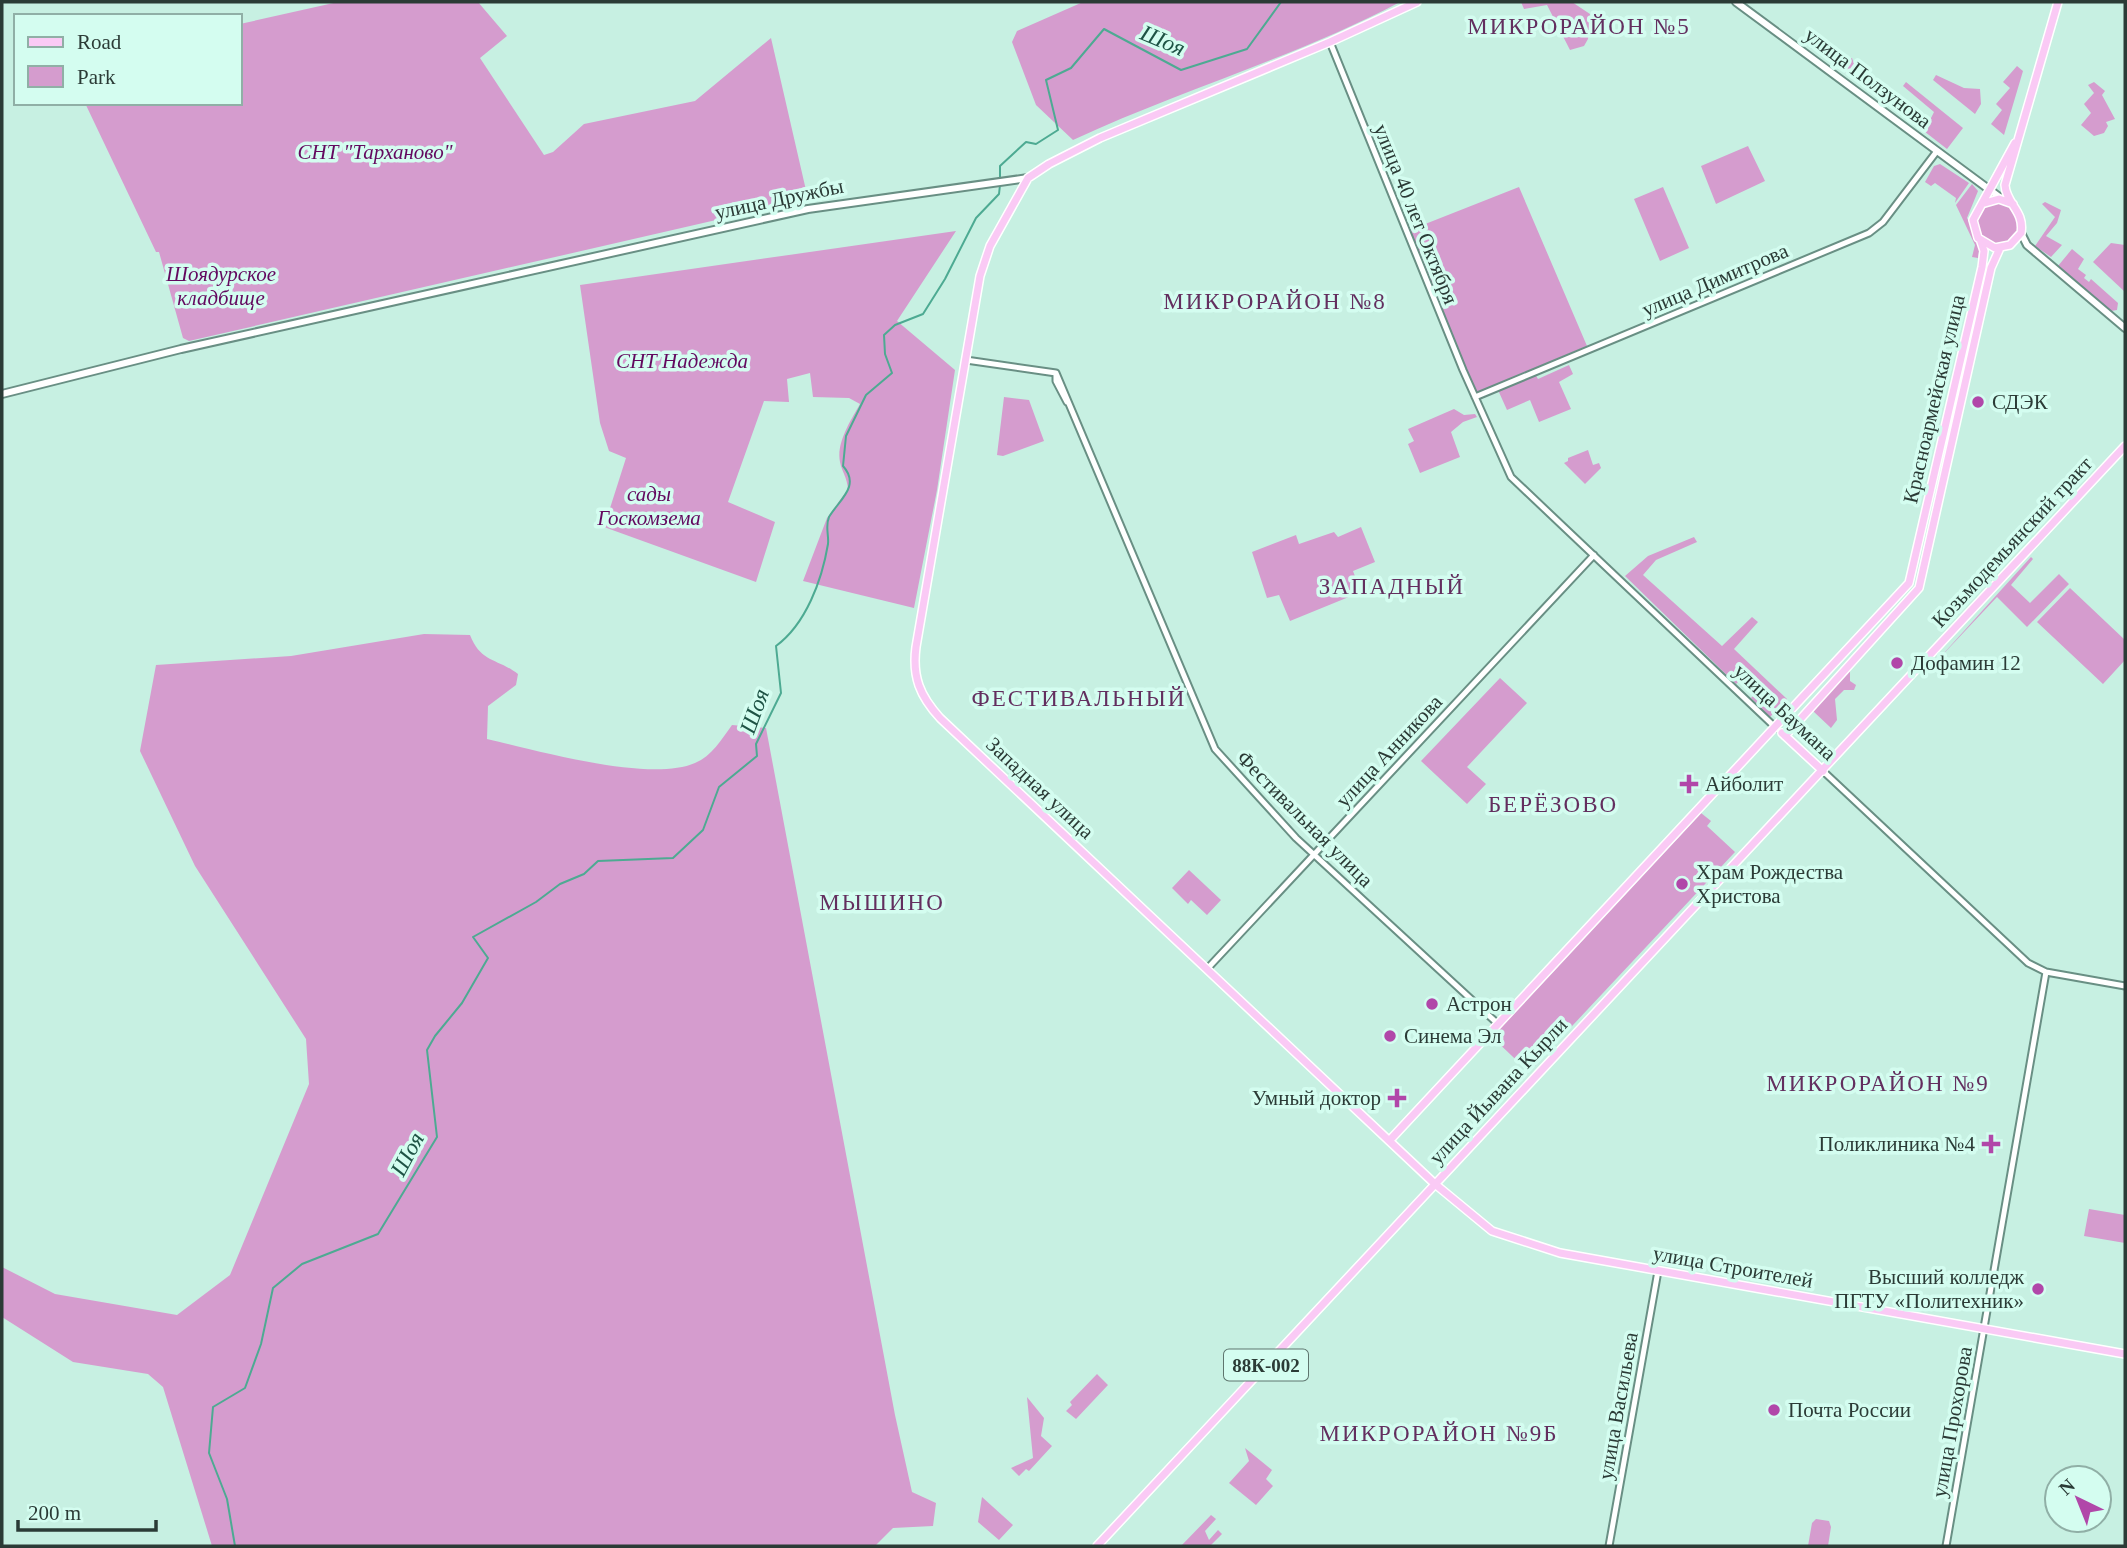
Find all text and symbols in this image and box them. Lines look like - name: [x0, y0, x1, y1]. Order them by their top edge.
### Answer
- legend: [14, 14, 242, 105]
- district label: МИКРОРАЙОН №5: [1467, 14, 1691, 39]
- water label: Шоя: [1136, 20, 1189, 61]
- street label: улица Ползунова: [1800, 23, 1936, 134]
- text: Road: [77, 30, 122, 54]
- text: Park: [77, 65, 116, 89]
- street label: улица 40 лет Октября: [1369, 120, 1463, 308]
- park label: СНТ "Тарханово": [297, 140, 453, 164]
- street label: улица Дружбы: [712, 174, 846, 224]
- street label: улица Димитрова: [1638, 238, 1792, 322]
- park label: Шоядурское кладбище: [165, 262, 276, 310]
- district label: МИКРОРАЙОН №8: [1163, 289, 1387, 314]
- street label: Красноармейская улица: [1898, 292, 1970, 506]
- park label: СНТ Надежда: [616, 349, 748, 373]
- place label: СДЭК: [1992, 390, 2049, 414]
- marker: СДЭК: [1970, 394, 1986, 410]
- street label: Козьмодемьянский тракт: [1927, 452, 2097, 632]
- park label: сады Госкомзема: [596, 482, 701, 530]
- district label: ЗАПАДНЫЙ: [1319, 574, 1465, 599]
- place label: Дофамин 12: [1911, 651, 2021, 675]
- marker: Дофамин 12: [1889, 655, 1905, 671]
- street label: улица Баумана: [1729, 659, 1841, 766]
- water label: Шоя: [735, 685, 774, 738]
- district label: ФЕСТИВАЛЬНЫЙ: [972, 686, 1186, 711]
- street label: улица Анникова: [1331, 689, 1448, 812]
- street label: Западная улица: [981, 732, 1099, 844]
- street label: Фестивальная улица: [1232, 746, 1379, 893]
- place label: Айболит: [1705, 772, 1783, 796]
- marker: Айболит: [1679, 774, 1699, 794]
- district label: БЕРЁЗОВО: [1488, 792, 1618, 817]
- place label: Храм Рождества Христова: [1696, 860, 1844, 908]
- marker: Храм Рождества Христова: [1674, 876, 1690, 892]
- district label: МЫШИНО: [819, 890, 945, 915]
- place label: Астрон: [1446, 992, 1512, 1016]
- marker: Астрон: [1424, 996, 1440, 1012]
- street label: улица Йывана Кырли: [1424, 1013, 1572, 1169]
- place label: Синема Эл: [1404, 1024, 1502, 1048]
- marker: Синема Эл: [1382, 1028, 1398, 1044]
- district label: МИКРОРАЙОН №9: [1766, 1071, 1990, 1096]
- place label: Умный доктор: [1252, 1086, 1381, 1110]
- marker: Умный доктор: [1387, 1088, 1407, 1108]
- water label: Шоя: [385, 1128, 429, 1181]
- place label: Поликлиника №4: [1819, 1132, 1975, 1156]
- marker: Поликлиника №4: [1981, 1134, 2001, 1154]
- street label: улица Строителей: [1651, 1241, 1815, 1293]
- place label: Высший колледж ПГТУ «Политехник»: [1834, 1265, 2024, 1313]
- marker: Высший колледж ПГТУ «Политехник»: [2030, 1281, 2046, 1297]
- street label: улица Васильева: [1593, 1330, 1643, 1482]
- street label: улица Прохорова: [1927, 1344, 1977, 1499]
- road number: 88К-002: [1224, 1350, 1308, 1380]
- place label: Почта России: [1788, 1398, 1911, 1422]
- marker: Почта России: [1766, 1402, 1782, 1418]
- district label: МИКРОРАЙОН №9Б: [1320, 1421, 1558, 1446]
- north arrow: [2043, 1464, 2113, 1534]
- text: N: [2055, 1474, 2079, 1499]
- scale bar: [18, 1488, 156, 1532]
- text: 200 m: [28, 1501, 81, 1525]

